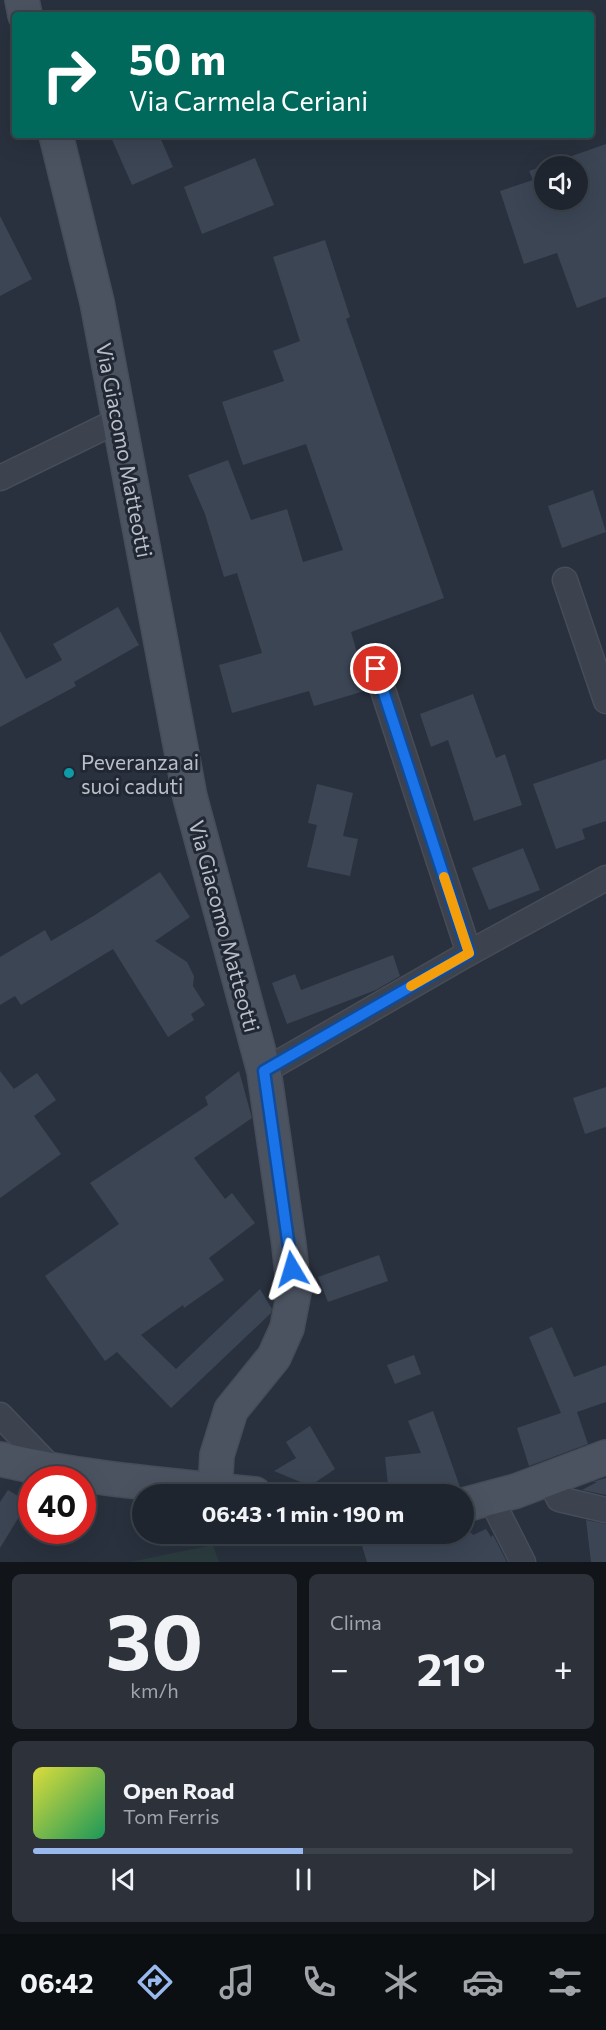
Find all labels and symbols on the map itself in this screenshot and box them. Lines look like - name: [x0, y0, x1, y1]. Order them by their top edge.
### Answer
- street label: Via Giacomo Matteotti: [92, 340, 158, 560]
- pin: [350, 643, 401, 694]
- place label: Peveranza ai suoi caduti: [81, 749, 199, 798]
- marker: Peveranza ai suoi caduti: [62, 766, 76, 780]
- street label: Via Giacomo Matteotti: [185, 817, 265, 1035]
- position arrow: [260, 1237, 324, 1301]
- speed limit sign: 40: [18, 1466, 96, 1544]

